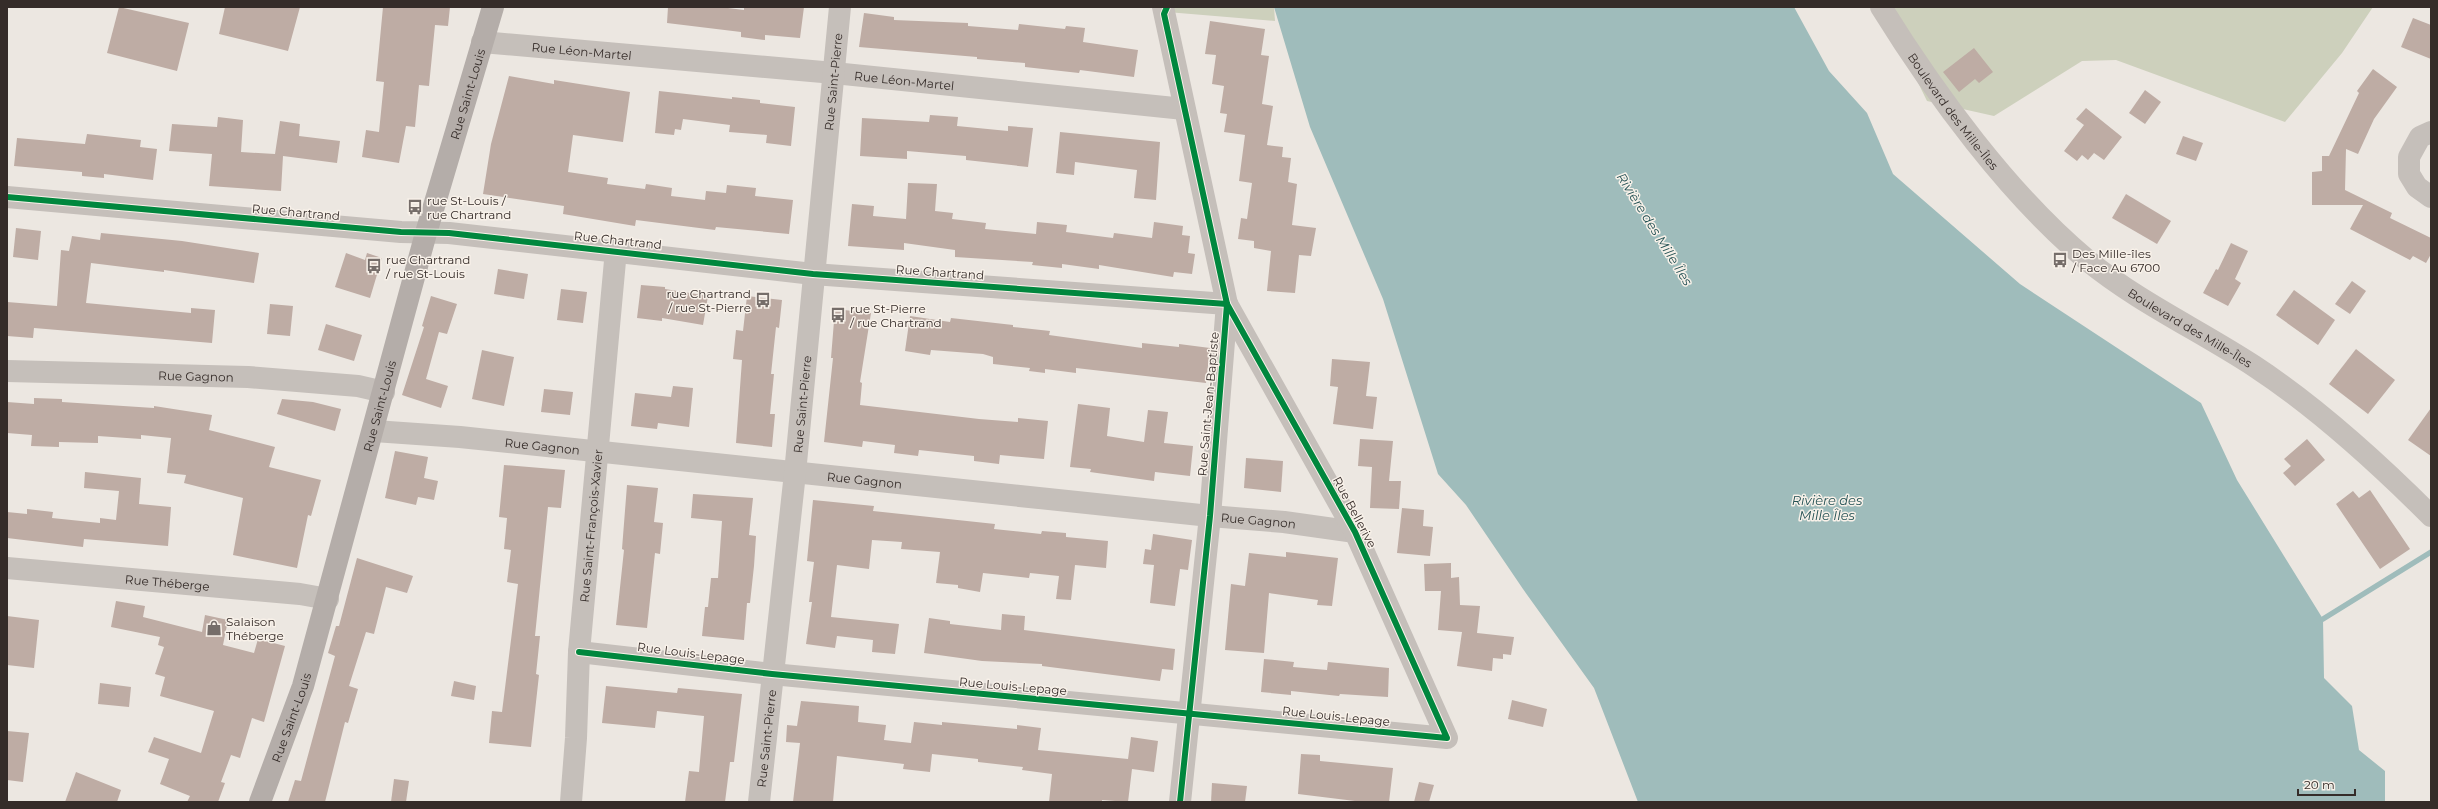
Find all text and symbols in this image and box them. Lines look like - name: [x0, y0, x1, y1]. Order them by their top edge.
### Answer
- street label: Rue Saint-Pierre: [821, 32, 845, 131]
- street label: Rue Léon-Martel: [531, 39, 632, 63]
- street label: Rue Saint-Louis: [447, 47, 488, 141]
- street label: Boulevard des Mille-Îles: [1905, 50, 2002, 173]
- street label: Rue Léon-Martel: [854, 68, 955, 93]
- water label: Rivière des Mille Îles: [1614, 170, 1697, 289]
- place label: rue St-Louis / rue Chartrand: [427, 193, 512, 222]
- bus stop icon: rue St-Louis / rue Chartrand: [406, 198, 424, 216]
- street label: Rue Chartrand: [251, 201, 341, 223]
- street label: Rue Chartrand: [573, 228, 663, 252]
- place label: Des Mille-îles / Face Au 6700: [2071, 246, 2160, 275]
- bus stop icon: Des Mille-îles / Face Au 6700: [2051, 251, 2069, 269]
- place label: rue Chartrand / rue St-Louis: [385, 252, 471, 281]
- bus stop icon: rue Chartrand / rue St-Louis: [365, 257, 383, 275]
- street label: Rue Chartrand: [895, 261, 985, 283]
- street label: Boulevard des Mille-Îles: [2125, 285, 2255, 370]
- place label: rue Chartrand / rue St-Pierre: [667, 286, 751, 315]
- bus stop icon: rue Chartrand / rue St-Pierre: [754, 291, 772, 309]
- place label: rue St-Pierre / rue Chartrand: [849, 301, 942, 330]
- bus stop icon: rue St-Pierre / rue Chartrand: [829, 306, 847, 324]
- street label: Rue Saint-Jean-Baptiste: [1194, 331, 1222, 477]
- street label: Rue Saint-Pierre: [789, 355, 814, 454]
- street label: Rue Saint-Louis: [360, 358, 399, 453]
- street label: Rue Gagnon: [158, 367, 234, 384]
- street label: Rue Gagnon: [504, 434, 581, 457]
- street label: Rue Saint-François-Xavier: [576, 448, 605, 603]
- street label: Rue Gagnon: [826, 468, 903, 491]
- street label: Rue Bellerive: [1330, 474, 1380, 550]
- water label: Rivière des Mille Îles: [1792, 492, 1863, 523]
- street label: Rue Gagnon: [1220, 509, 1297, 531]
- street label: Rue Théberge: [124, 571, 210, 593]
- place label: Salaison Théberge: [226, 614, 284, 643]
- shop icon: Salaison Théberge: [205, 619, 223, 637]
- street label: Rue Louis-Lepage: [636, 639, 746, 667]
- street label: Rue Saint-Louis: [268, 671, 314, 764]
- street label: Rue Louis-Lepage: [958, 674, 1068, 698]
- street label: Rue Saint-Pierre: [753, 689, 779, 788]
- street label: Rue Louis-Lepage: [1281, 703, 1391, 729]
- scale bar: [2298, 771, 2355, 797]
- text: 20 m: [2304, 777, 2335, 792]

